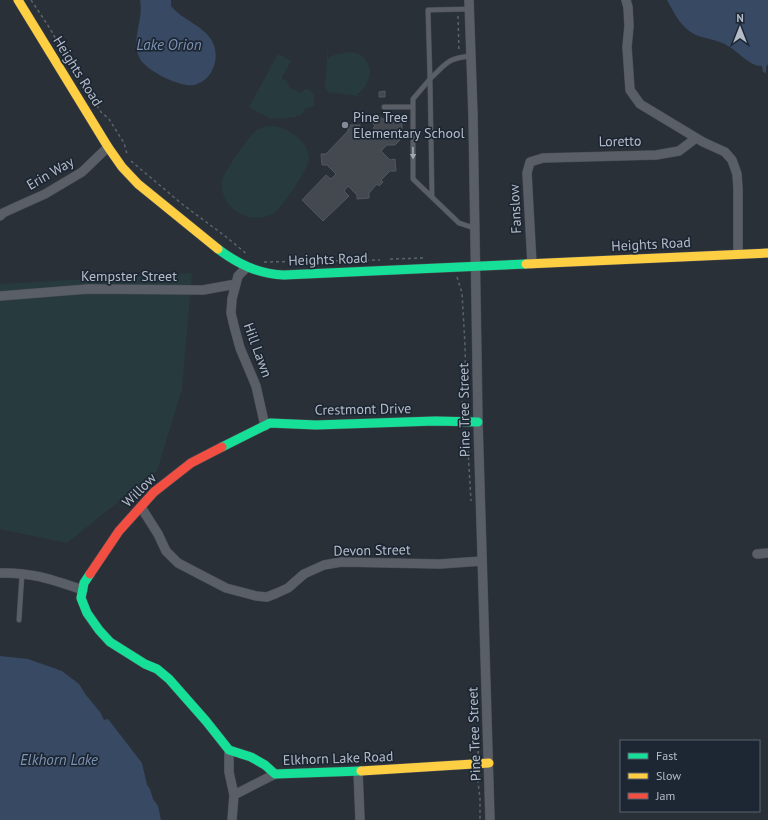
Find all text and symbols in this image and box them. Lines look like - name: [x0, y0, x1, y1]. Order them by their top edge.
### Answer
- north arrow: [720, 8, 760, 48]
- text: N: [736, 11, 744, 25]
- street label: Heights Road: [49, 33, 107, 109]
- water label: Lake Orion: [136, 35, 202, 54]
- place label: Pine Tree Elementary School: [353, 108, 465, 142]
- marker: Pine Tree Elementary School: [340, 120, 350, 130]
- street label: Loretto: [599, 132, 641, 150]
- one-way arrow: [410, 147, 416, 160]
- street label: Erin Way: [23, 152, 77, 194]
- street label: Fanslow: [505, 183, 525, 234]
- street label: Heights Road: [611, 233, 691, 255]
- street label: Heights Road: [288, 249, 368, 269]
- street label: Kempster Street: [81, 267, 177, 285]
- street label: Hill Lawn: [240, 320, 276, 380]
- street label: Pine Tree Street: [454, 362, 474, 457]
- street label: Crestmont Drive: [315, 399, 411, 419]
- street label: Willow: [118, 469, 160, 511]
- street label: Devon Street: [333, 540, 411, 560]
- street label: Pine Tree Street: [463, 686, 485, 781]
- legend: [620, 740, 760, 812]
- street label: Elkhorn Lake Road: [282, 747, 394, 769]
- text: Fast: [656, 748, 677, 763]
- water label: Elkhorn Lake: [20, 750, 98, 769]
- text: Slow: [656, 768, 681, 783]
- text: Jam: [655, 788, 675, 803]

